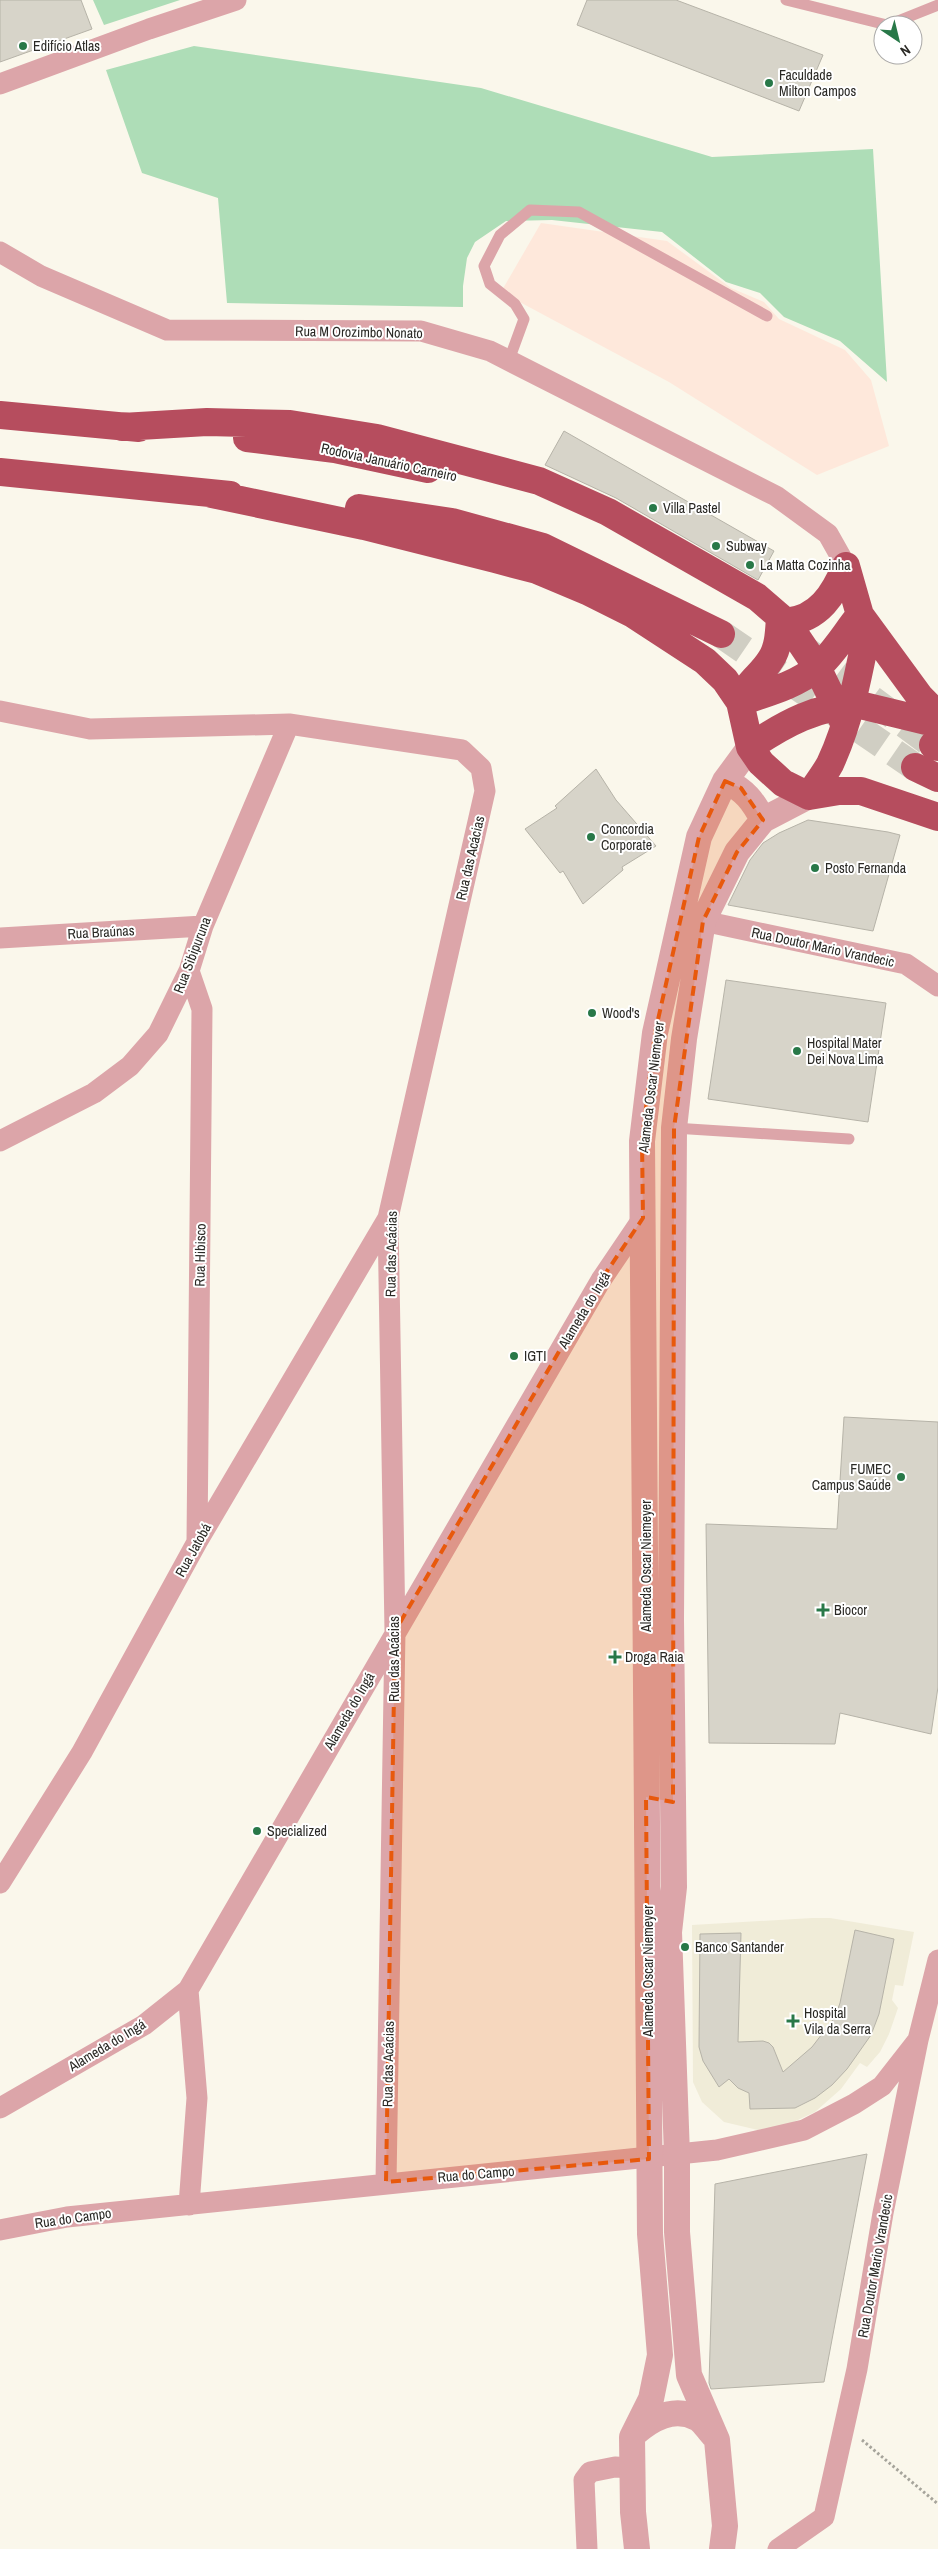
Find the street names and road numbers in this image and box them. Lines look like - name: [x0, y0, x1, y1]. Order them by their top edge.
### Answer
- street label: Rua M Orozimbo Nonato: [295, 322, 423, 342]
- street label: Rodovia Januário Carneiro: [319, 439, 459, 485]
- street label: Rua das Acácias: [452, 814, 489, 902]
- street label: Rua Sibipuruna: [169, 914, 215, 996]
- street label: Rua Braúnas: [67, 921, 135, 943]
- street label: Rua Doutor Mario Vrandecic: [750, 923, 896, 971]
- street label: Alameda Oscar Niemeyer: [634, 1020, 668, 1155]
- street label: Rua das Acácias: [381, 1211, 401, 1297]
- street label: Rua Hibisco: [190, 1223, 210, 1287]
- street label: Alameda do Ingá: [553, 1268, 614, 1353]
- street label: Alameda Oscar Niemeyer: [637, 1500, 655, 1633]
- street label: Rua Jatobá: [171, 1519, 215, 1580]
- street label: Rua das Acácias: [385, 1616, 403, 1702]
- street label: Alameda do Ingá: [319, 1668, 379, 1754]
- street label: Alameda Oscar Niemeyer: [639, 1905, 657, 2038]
- street label: Alameda do Ingá: [64, 2015, 149, 2076]
- street label: Rua das Acácias: [378, 2021, 398, 2107]
- street label: Rua do Campo: [437, 2162, 515, 2186]
- street label: Rua Doutor Mario Vrandecic: [853, 2192, 897, 2339]
- street label: Rua do Campo: [34, 2204, 112, 2232]

